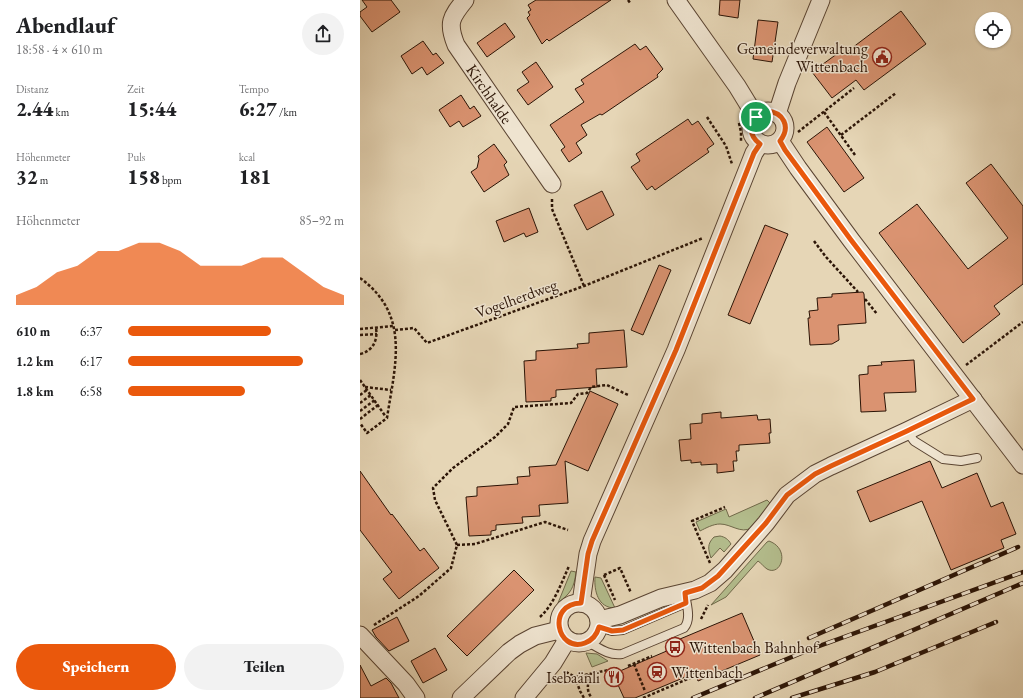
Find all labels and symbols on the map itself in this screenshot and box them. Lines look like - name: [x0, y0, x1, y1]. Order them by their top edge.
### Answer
- place label: Gemeindeverwaltung Wittenbach: [737, 38, 869, 77]
- public building icon: Gemeindeverwaltung Wittenbach: [871, 46, 893, 68]
- street label: Kirchhalde: [461, 60, 517, 128]
- pin: [739, 100, 773, 134]
- street label: Vogelherdweg: [472, 274, 561, 323]
- bus stop icon: Wittenbach Bahnhof: [664, 636, 686, 658]
- place label: Wittenbach Bahnhof: [689, 637, 820, 658]
- station icon: Wittenbach: [646, 661, 668, 683]
- place label: Wittenbach: [671, 662, 743, 683]
- restaurant icon: Isebaänli: [603, 666, 625, 688]
- place label: Isebaänli: [546, 667, 600, 688]

